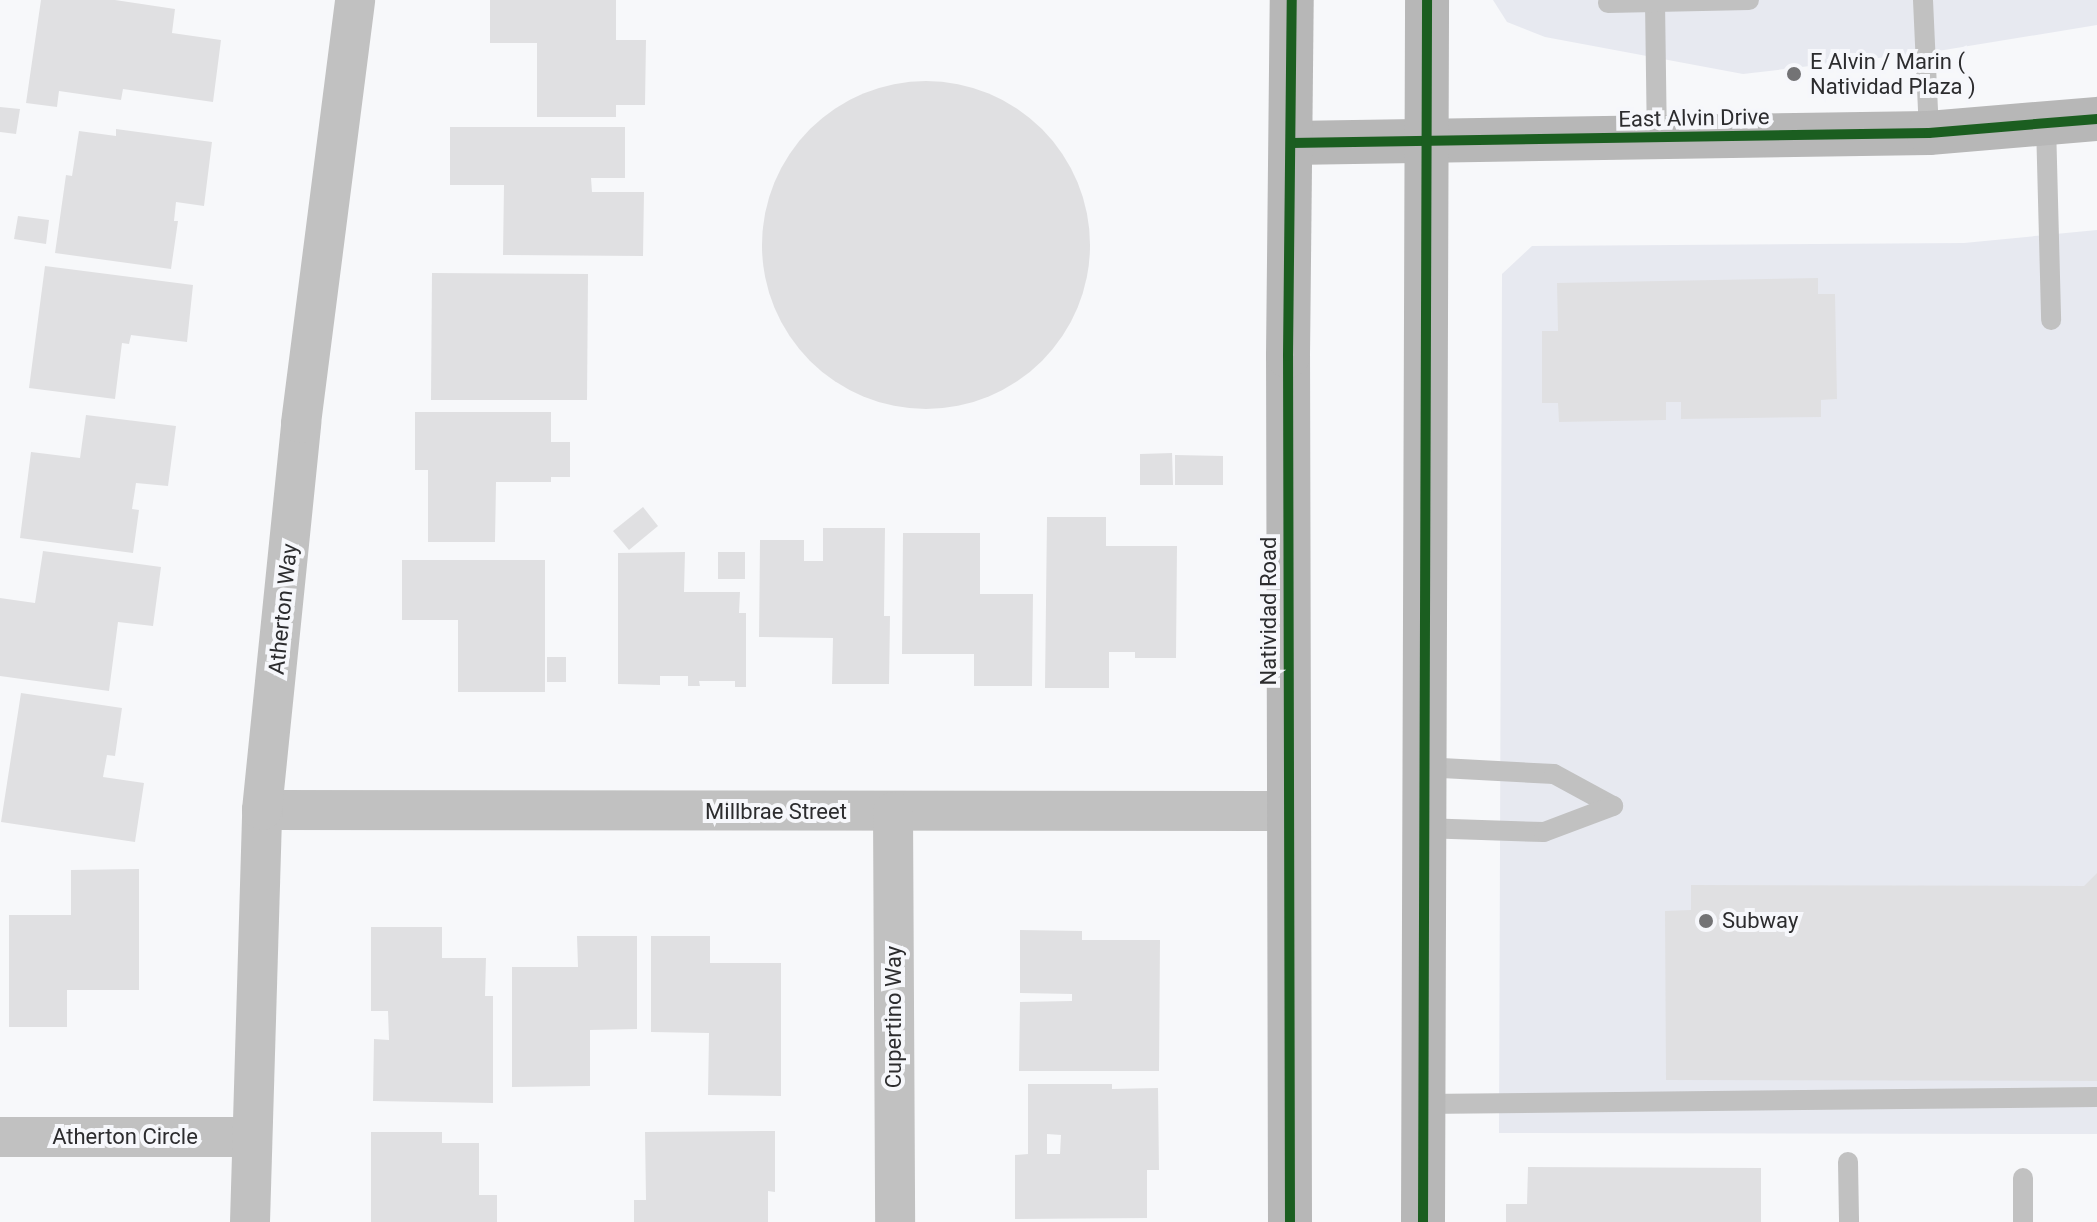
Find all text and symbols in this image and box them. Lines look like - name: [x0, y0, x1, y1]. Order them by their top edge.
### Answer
- place label: E Alvin / Marin ( Natividad Plaza ): [1810, 48, 1976, 100]
- marker: E Alvin / Marin ( Natividad Plaza ): [1785, 65, 1803, 83]
- street label: East Alvin Drive: [1618, 103, 1770, 133]
- street label: Natividad Road: [1256, 537, 1282, 685]
- street label: Atherton Way: [263, 542, 303, 676]
- street label: Millbrae Street: [705, 799, 847, 825]
- place label: Subway: [1722, 908, 1798, 934]
- marker: Subway: [1697, 912, 1715, 930]
- street label: Cupertino Way: [881, 946, 907, 1088]
- street label: Atherton Circle: [52, 1124, 198, 1150]

